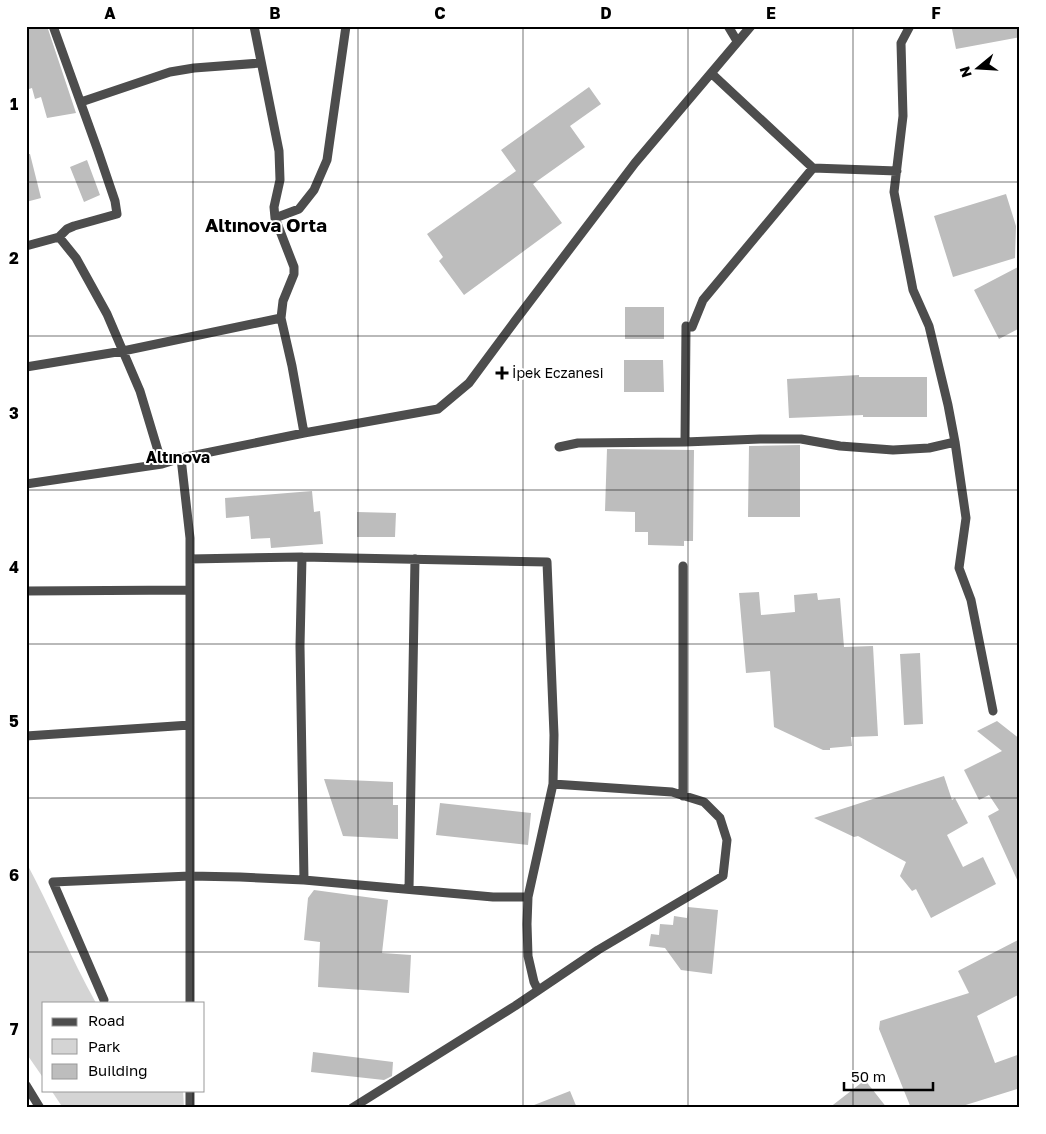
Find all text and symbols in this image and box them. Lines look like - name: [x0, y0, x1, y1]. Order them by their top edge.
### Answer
- text: A: [104, 3, 116, 23]
- text: B: [269, 3, 281, 23]
- text: C: [434, 3, 446, 23]
- text: D: [600, 3, 612, 23]
- text: E: [766, 3, 776, 23]
- text: F: [931, 3, 941, 23]
- north arrow: [954, 42, 1004, 92]
- text: N: [955, 64, 975, 80]
- text: 1: [10, 94, 18, 114]
- district label: Altınova Orta: [205, 213, 327, 236]
- text: 2: [9, 248, 19, 268]
- place label: İpek Eczanesi: [512, 364, 604, 381]
- marker: İpek Eczanesi: [496, 367, 508, 379]
- text: 3: [9, 403, 19, 423]
- district label: Altınova: [146, 447, 210, 467]
- text: 4: [9, 557, 19, 577]
- text: 5: [9, 711, 19, 731]
- text: 6: [9, 865, 19, 885]
- legend: [42, 1002, 205, 1092]
- text: Road: [88, 1011, 125, 1029]
- text: 7: [10, 1019, 19, 1039]
- text: Park: [88, 1037, 121, 1055]
- scale bar: [844, 1059, 932, 1091]
- text: Building: [88, 1061, 148, 1079]
- text: 50 m: [851, 1067, 886, 1085]

